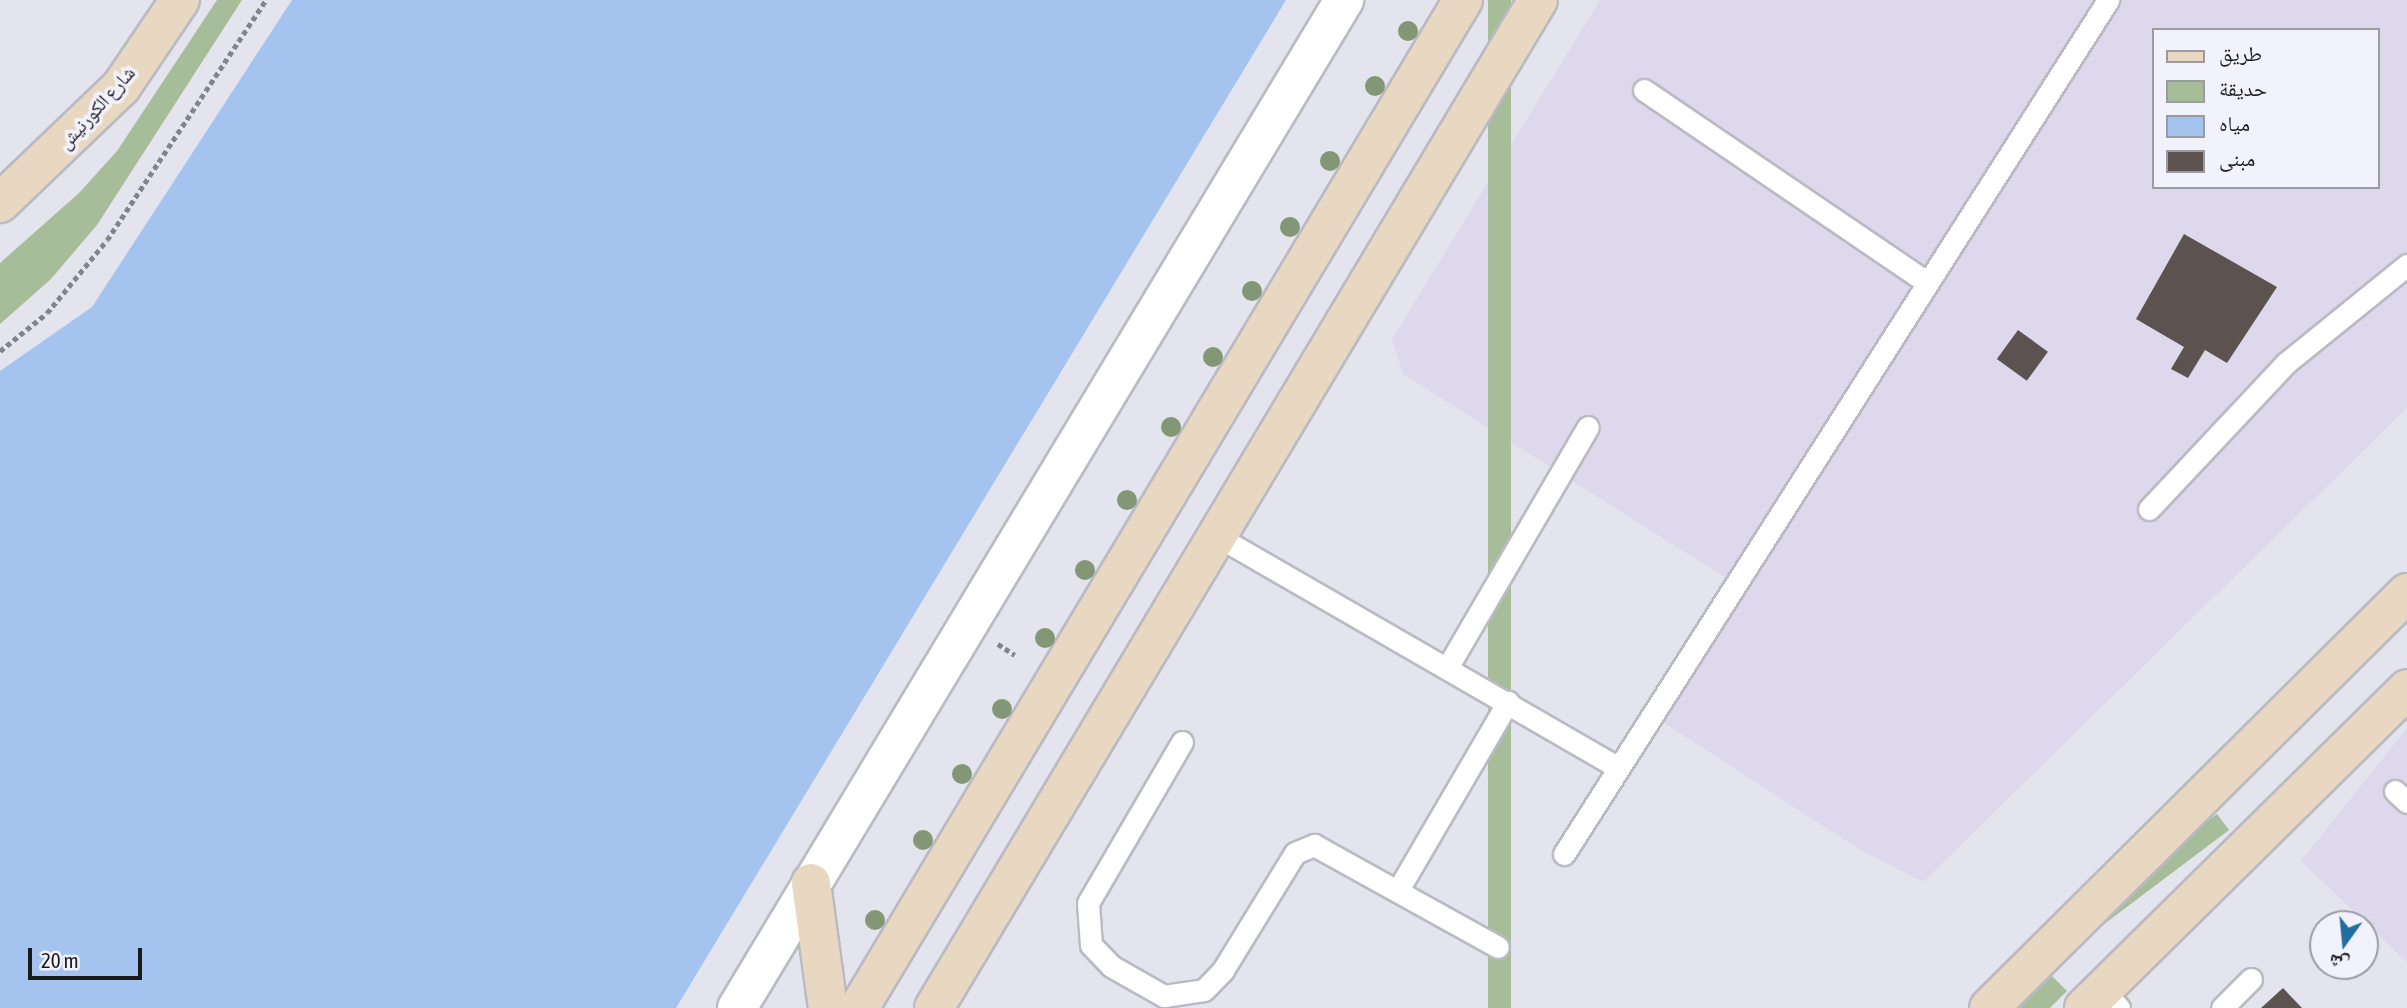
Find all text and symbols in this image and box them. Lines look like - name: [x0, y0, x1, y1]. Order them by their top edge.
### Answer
- legend: [2152, 28, 2379, 189]
- text: طريق: [2219, 41, 2262, 65]
- street label: شارع الكورنيش: [54, 62, 140, 154]
- text: حديقة: [2219, 76, 2267, 100]
- text: مياه: [2219, 111, 2250, 135]
- text: مبنى: [2219, 146, 2255, 170]
- north arrow: [2309, 910, 2379, 980]
- scale bar: [32, 934, 145, 978]
- text: 20 m: [41, 948, 79, 972]
- text: ش: [2327, 950, 2352, 977]

